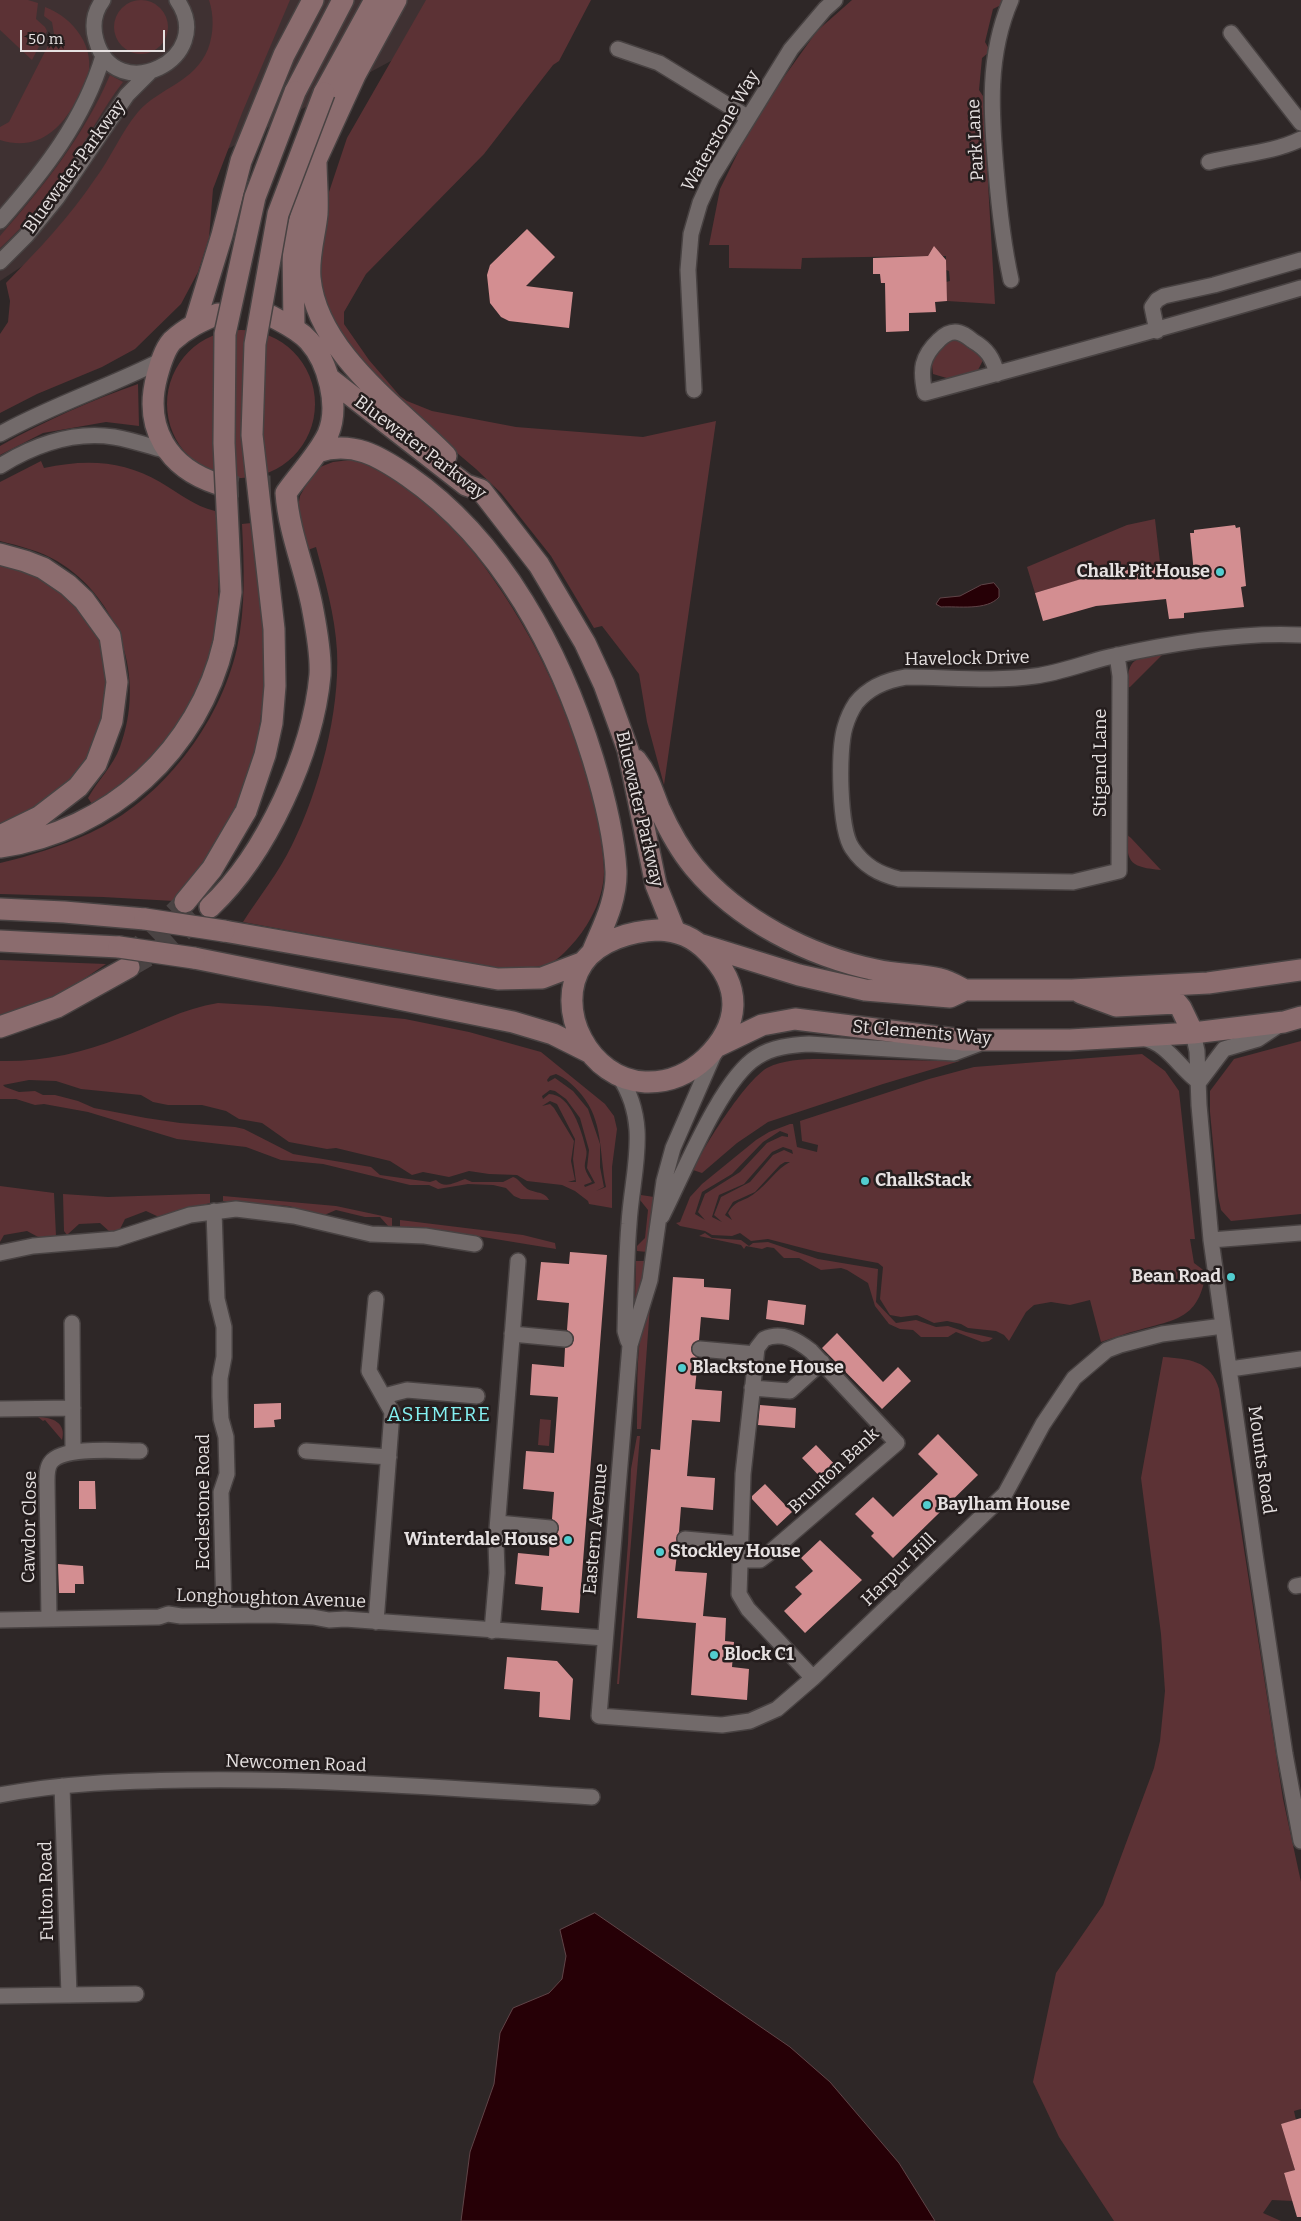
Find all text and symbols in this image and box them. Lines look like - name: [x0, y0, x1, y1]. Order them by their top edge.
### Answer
- scale bar: [22, 20, 168, 52]
- text: 50 m: [28, 30, 63, 48]
- street label: Waterstone Way: [678, 67, 764, 195]
- street label: Bluewater Parkway: [19, 96, 131, 238]
- street label: Park Lane: [963, 98, 989, 182]
- street label: Bluewater Parkway: [350, 391, 490, 505]
- place label: Chalk Pit House: [1076, 561, 1210, 583]
- marker: Chalk Pit House: [1214, 566, 1226, 578]
- street label: Havelock Drive: [904, 647, 1030, 671]
- street label: Stigand Lane: [1090, 709, 1112, 817]
- street label: Bluewater Parkway: [611, 729, 667, 889]
- street label: St Clements Way: [852, 1016, 992, 1050]
- place label: ChalkStack: [875, 1170, 971, 1192]
- marker: ChalkStack: [859, 1175, 871, 1187]
- place label: Bean Road: [1132, 1266, 1221, 1288]
- marker: Bean Road: [1225, 1271, 1237, 1283]
- place label: Blackstone House: [692, 1357, 844, 1379]
- marker: Blackstone House: [676, 1362, 688, 1374]
- district label: ASHMERE: [386, 1403, 492, 1427]
- street label: Mounts Road: [1243, 1404, 1279, 1516]
- street label: Brunton Bank: [784, 1424, 884, 1518]
- street label: Ecclestone Road: [193, 1434, 215, 1570]
- street label: Eastern Avenue: [580, 1463, 612, 1595]
- street label: Cawdor Close: [18, 1471, 42, 1583]
- place label: Baylham House: [937, 1494, 1070, 1516]
- marker: Baylham House: [921, 1499, 933, 1511]
- place label: Winterdale House: [404, 1529, 558, 1551]
- street label: Harpur Hill: [857, 1529, 941, 1611]
- marker: Winterdale House: [562, 1534, 574, 1546]
- place label: Stockley House: [670, 1541, 801, 1563]
- marker: Stockley House: [654, 1546, 666, 1558]
- street label: Longhoughton Avenue: [176, 1585, 366, 1613]
- place label: Block C1: [724, 1644, 794, 1666]
- marker: Block C1: [708, 1649, 720, 1661]
- street label: Newcomen Road: [225, 1751, 367, 1777]
- street label: Fulton Road: [35, 1841, 59, 1941]

